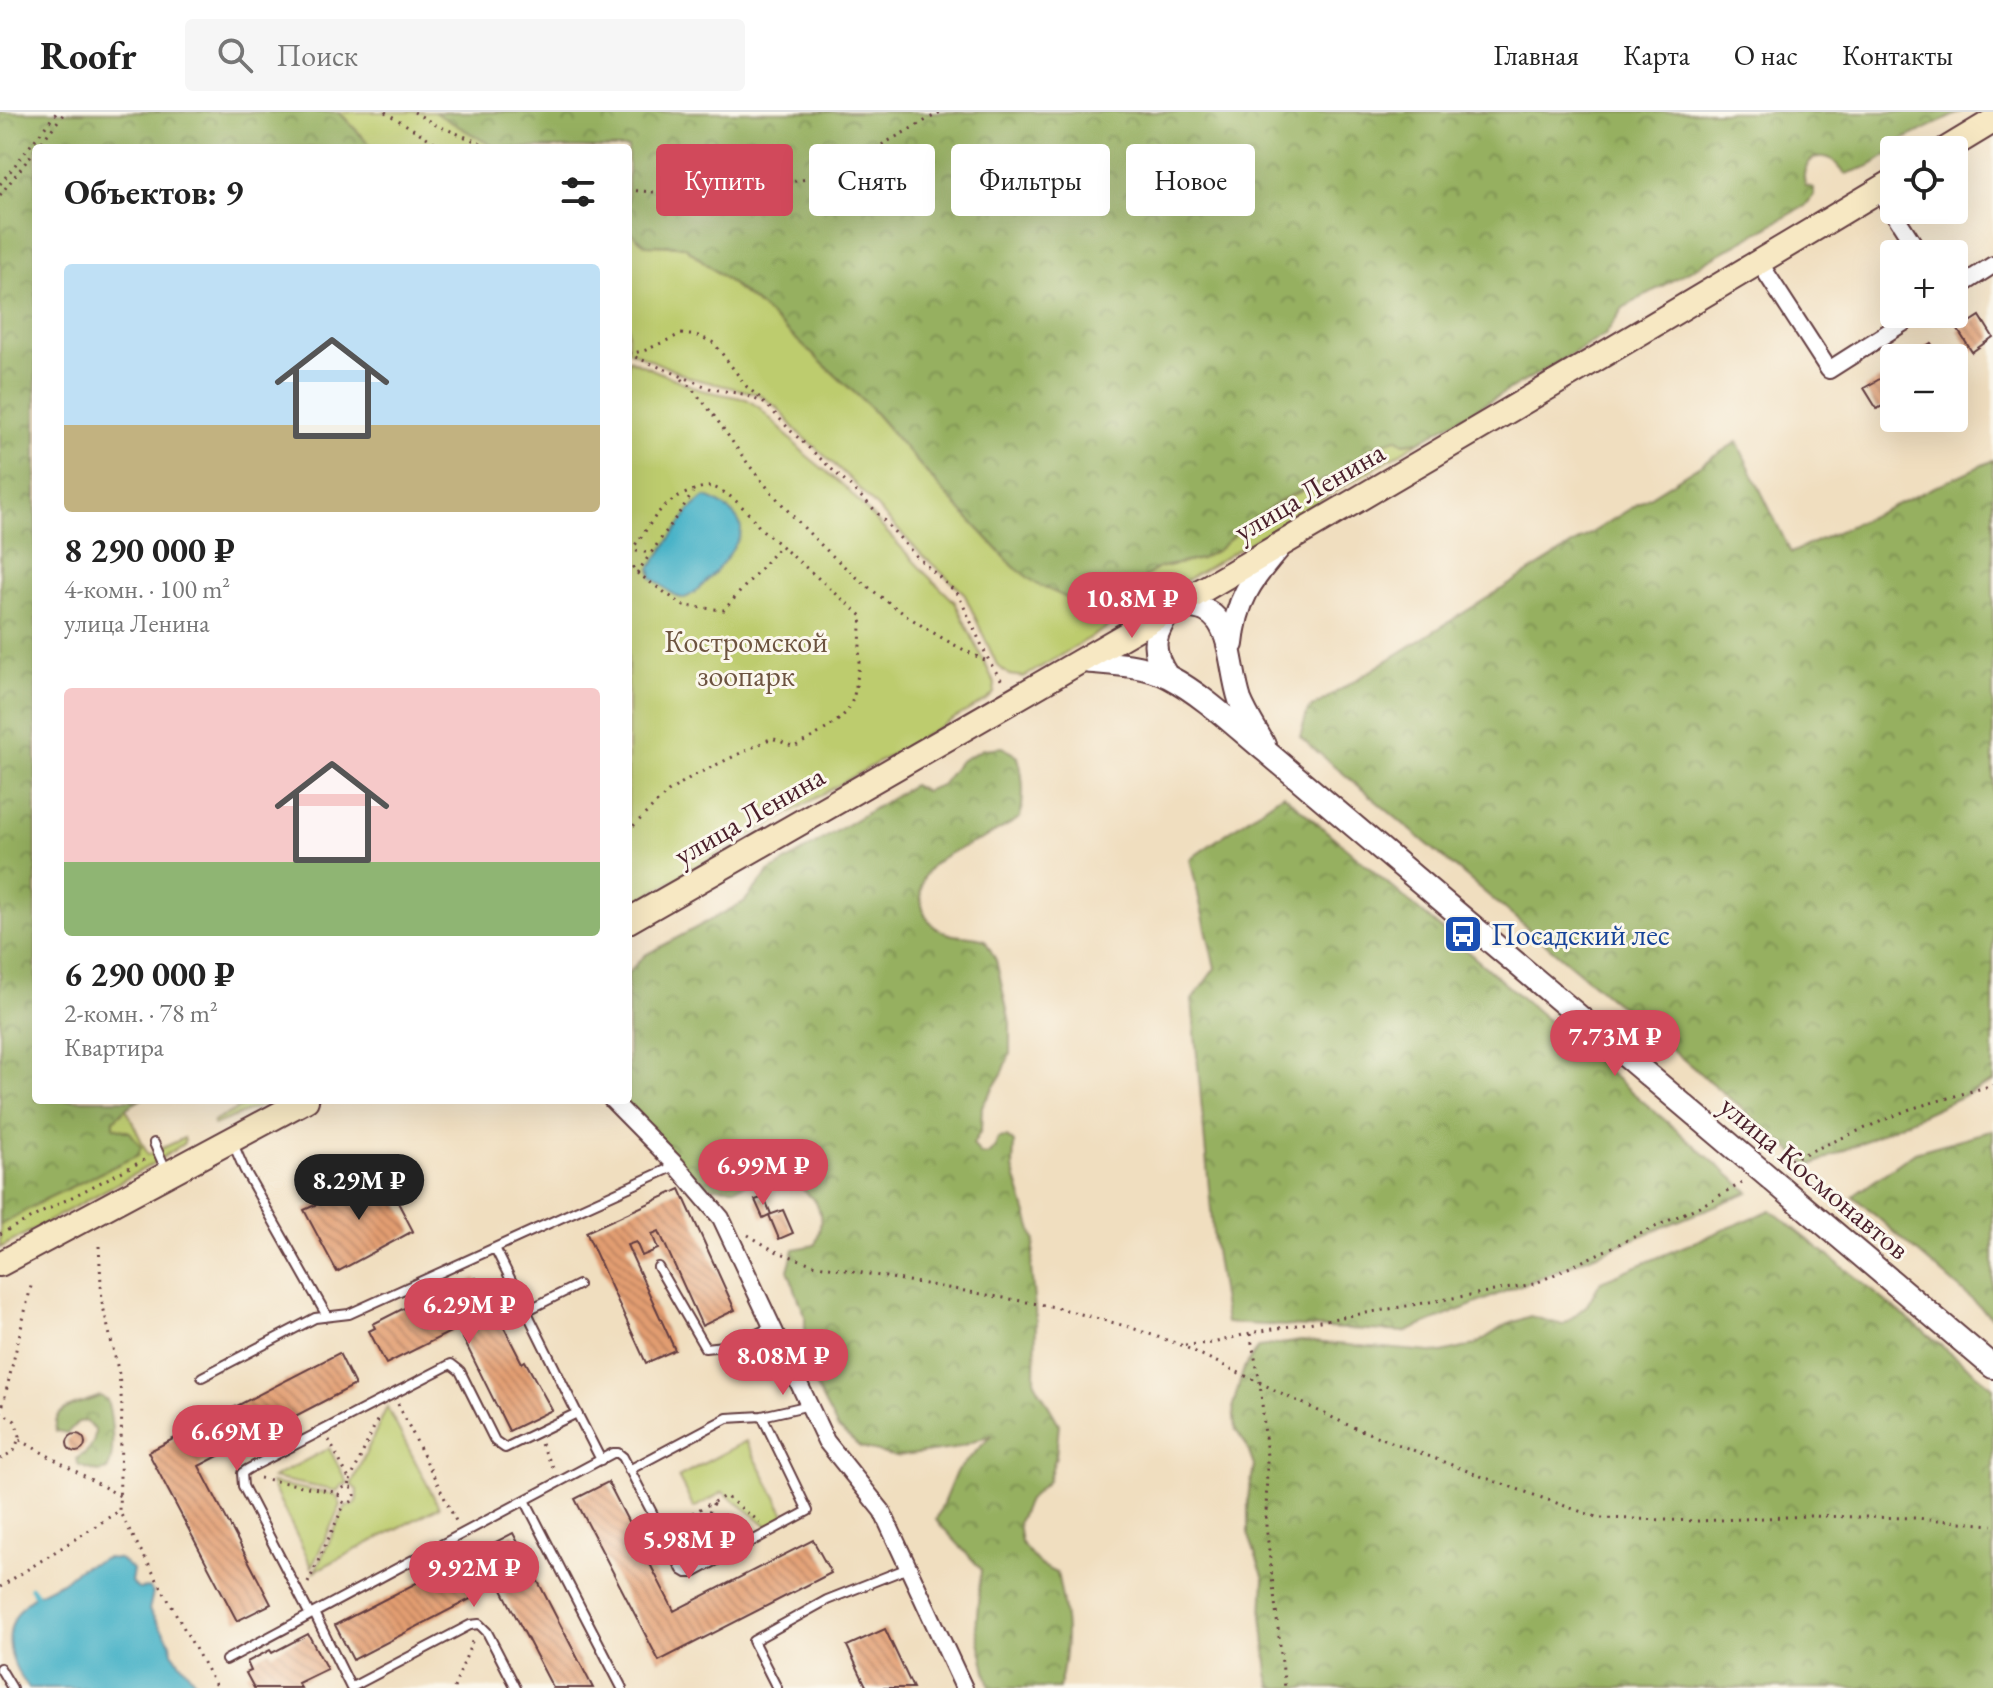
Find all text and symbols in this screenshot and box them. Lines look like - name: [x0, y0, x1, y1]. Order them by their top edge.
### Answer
- search box: [185, 19, 745, 91]
- text: Roofr: [40, 31, 137, 80]
- icon: search: [213, 33, 257, 77]
- text: Поиск: [277, 36, 358, 75]
- text: Главная: [1494, 37, 1579, 73]
- text: Карта: [1623, 37, 1690, 73]
- text: О нас: [1734, 37, 1798, 73]
- text: Контакты: [1842, 37, 1953, 73]
- map controls: [1880, 136, 1968, 432]
- button: locate: [1880, 136, 1968, 224]
- chip: Купить: [656, 144, 793, 216]
- chip: Снять: [809, 144, 935, 216]
- chip: Фильтры: [951, 144, 1110, 216]
- chip: Новое: [1126, 144, 1255, 216]
- text: Объектов: 9: [64, 170, 243, 214]
- icon: filters: [556, 170, 600, 214]
- button: +: [1880, 240, 1968, 328]
- icon: home: [260, 316, 404, 460]
- button: −: [1880, 344, 1968, 432]
- street label: улица Ленина: [1226, 432, 1392, 550]
- text: 8 290 000 ₽: [64, 528, 235, 572]
- text: 4-комн. · 100 m²: [64, 572, 230, 606]
- pin: 10.8M ₽: [1058, 572, 1206, 640]
- text: 10.8M ₽: [1085, 581, 1179, 615]
- text: улица Ленина: [64, 606, 210, 640]
- park label: Костромской зоопарк: [664, 622, 828, 695]
- icon: home: [260, 740, 404, 884]
- street label: улица Ленина: [666, 756, 832, 874]
- bus stop icon: Посадский лес: [1442, 913, 1484, 955]
- place label: Посадский лес: [1491, 915, 1670, 954]
- text: 6 290 000 ₽: [64, 952, 235, 996]
- text: 2-комн. · 78 m²: [64, 996, 218, 1030]
- pin: 7.73M ₽: [1541, 1010, 1689, 1078]
- text: 7.73M ₽: [1568, 1019, 1662, 1053]
- text: Квартира: [64, 1030, 164, 1064]
- street label: улица Космонавтов: [1712, 1086, 1918, 1268]
- pin: 6.99M ₽: [689, 1139, 837, 1207]
- text: 6.99M ₽: [716, 1148, 810, 1182]
- pin: 8.29M ₽: [285, 1154, 433, 1222]
- text: 8.29M ₽: [312, 1163, 406, 1197]
- pin: 6.29M ₽: [395, 1278, 543, 1346]
- text: 6.29M ₽: [422, 1287, 516, 1321]
- pin: 8.08M ₽: [709, 1329, 857, 1397]
- text: 8.08M ₽: [736, 1338, 830, 1372]
- pin: 6.69M ₽: [163, 1405, 311, 1473]
- text: 6.69M ₽: [190, 1414, 284, 1448]
- pin: 5.98M ₽: [615, 1513, 763, 1581]
- text: 5.98M ₽: [642, 1522, 736, 1556]
- pin: 9.92M ₽: [400, 1541, 548, 1609]
- text: 9.92M ₽: [427, 1550, 521, 1584]

